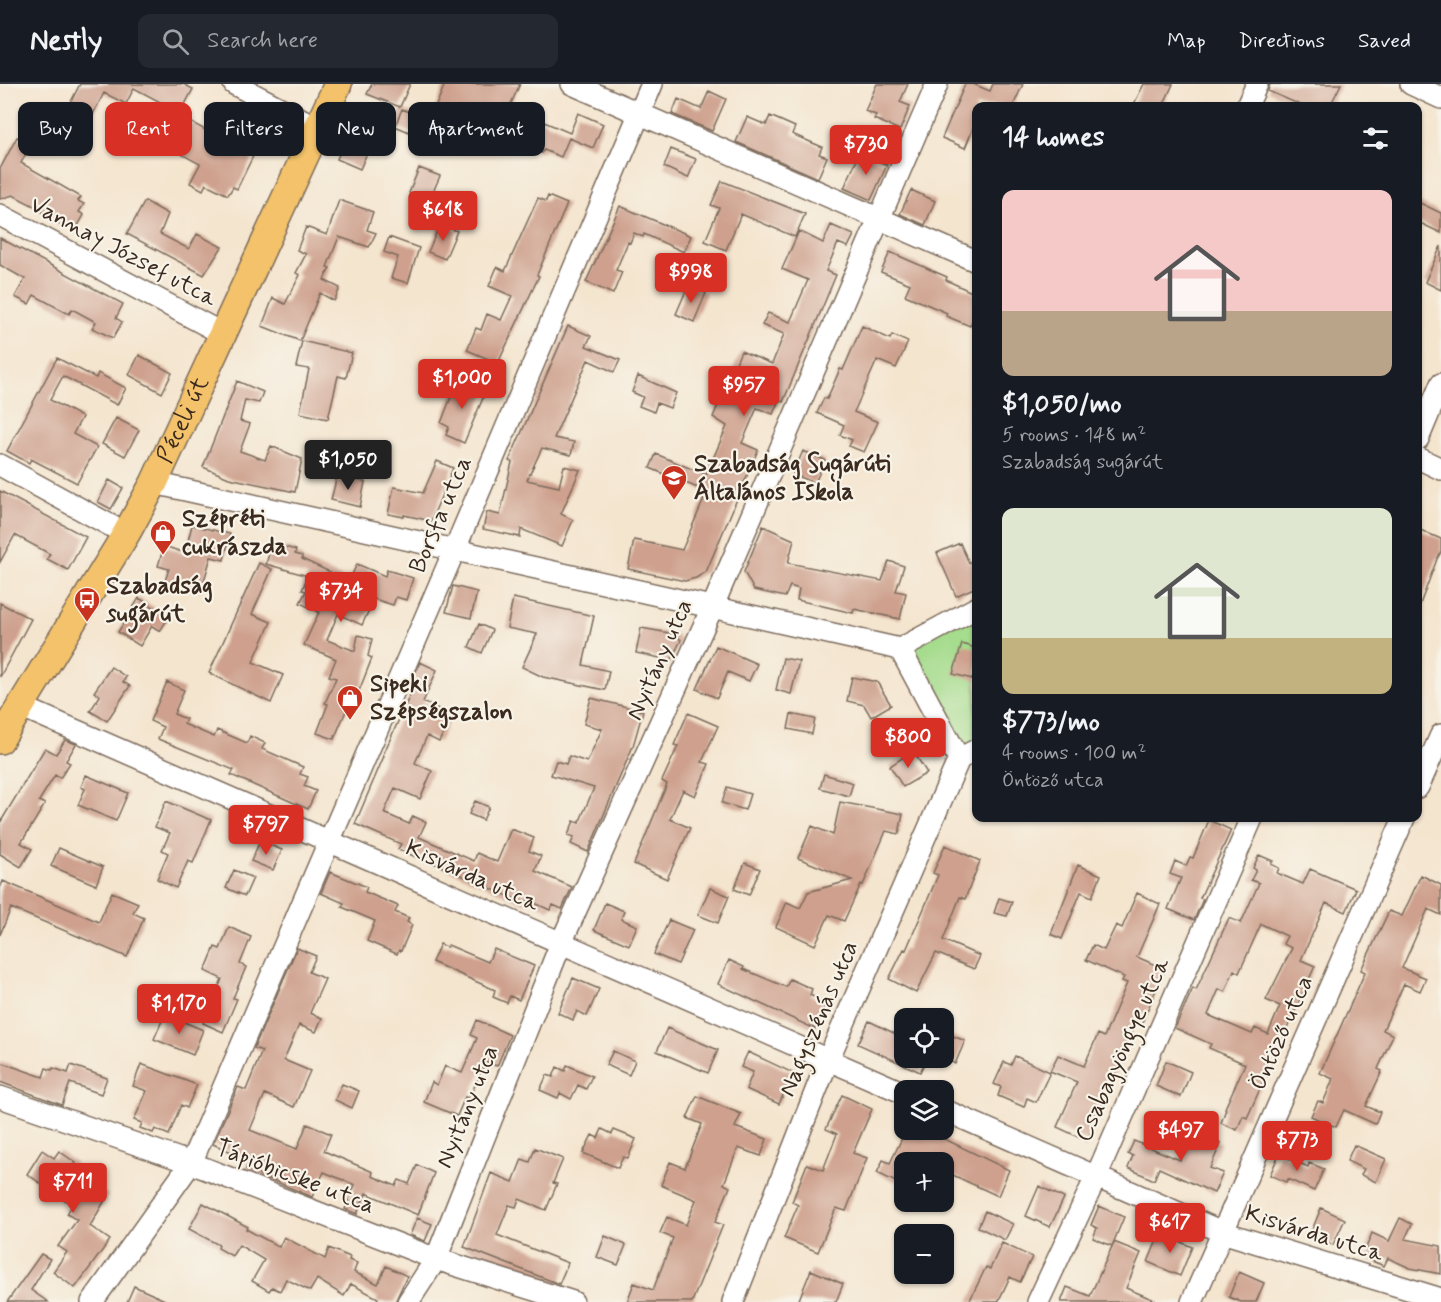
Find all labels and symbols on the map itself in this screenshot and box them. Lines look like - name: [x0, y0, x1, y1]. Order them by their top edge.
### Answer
- pin: $730: [830, 125, 902, 176]
- street label: Vannay József utca: [24, 190, 222, 315]
- pin: $618: [407, 191, 479, 242]
- pin: $998: [655, 253, 727, 304]
- pin: $1,000: [413, 359, 511, 410]
- pin: $957: [708, 366, 780, 417]
- street label: Péceli út: [150, 372, 216, 468]
- pin: $1,050: [299, 440, 397, 491]
- place label: Szabadság Sugárúti Általános Iskola: [694, 449, 891, 508]
- street label: Borsfa utca: [403, 452, 479, 578]
- school or university icon: Szabadság Sugárúti Általános Iskola: [659, 463, 689, 501]
- place label: Szépréti cukrászda: [182, 504, 287, 563]
- shop icon: Szépréti cukrászda: [148, 518, 178, 556]
- place label: Szabadság sugárút: [105, 571, 213, 633]
- pin: $734: [305, 572, 377, 623]
- bus stop icon: Szabadság sugárút: [72, 585, 102, 623]
- street label: Nyitány utca: [620, 595, 700, 725]
- place label: Sipeki Szépségszalon: [370, 669, 513, 729]
- shop icon: Sipeki Szépségszalon: [335, 683, 365, 721]
- pin: $800: [872, 718, 944, 769]
- pin: $797: [230, 805, 302, 856]
- street label: Kisvárda utca: [400, 833, 544, 919]
- street label: Nagyszénás utca: [772, 936, 869, 1103]
- street label: Csabagyöngye utca: [1069, 953, 1180, 1148]
- street label: Öntöző utca: [1243, 971, 1321, 1095]
- pin: $1,170: [130, 984, 228, 1035]
- street label: Nyitány utca: [429, 1041, 507, 1173]
- pin: $497: [1145, 1111, 1217, 1162]
- pin: $773: [1261, 1121, 1333, 1172]
- street label: Tápióbicske utca: [211, 1132, 379, 1222]
- pin: $711: [37, 1163, 109, 1214]
- street label: Kisvárda utca: [1241, 1198, 1387, 1270]
- pin: $617: [1134, 1203, 1206, 1254]

